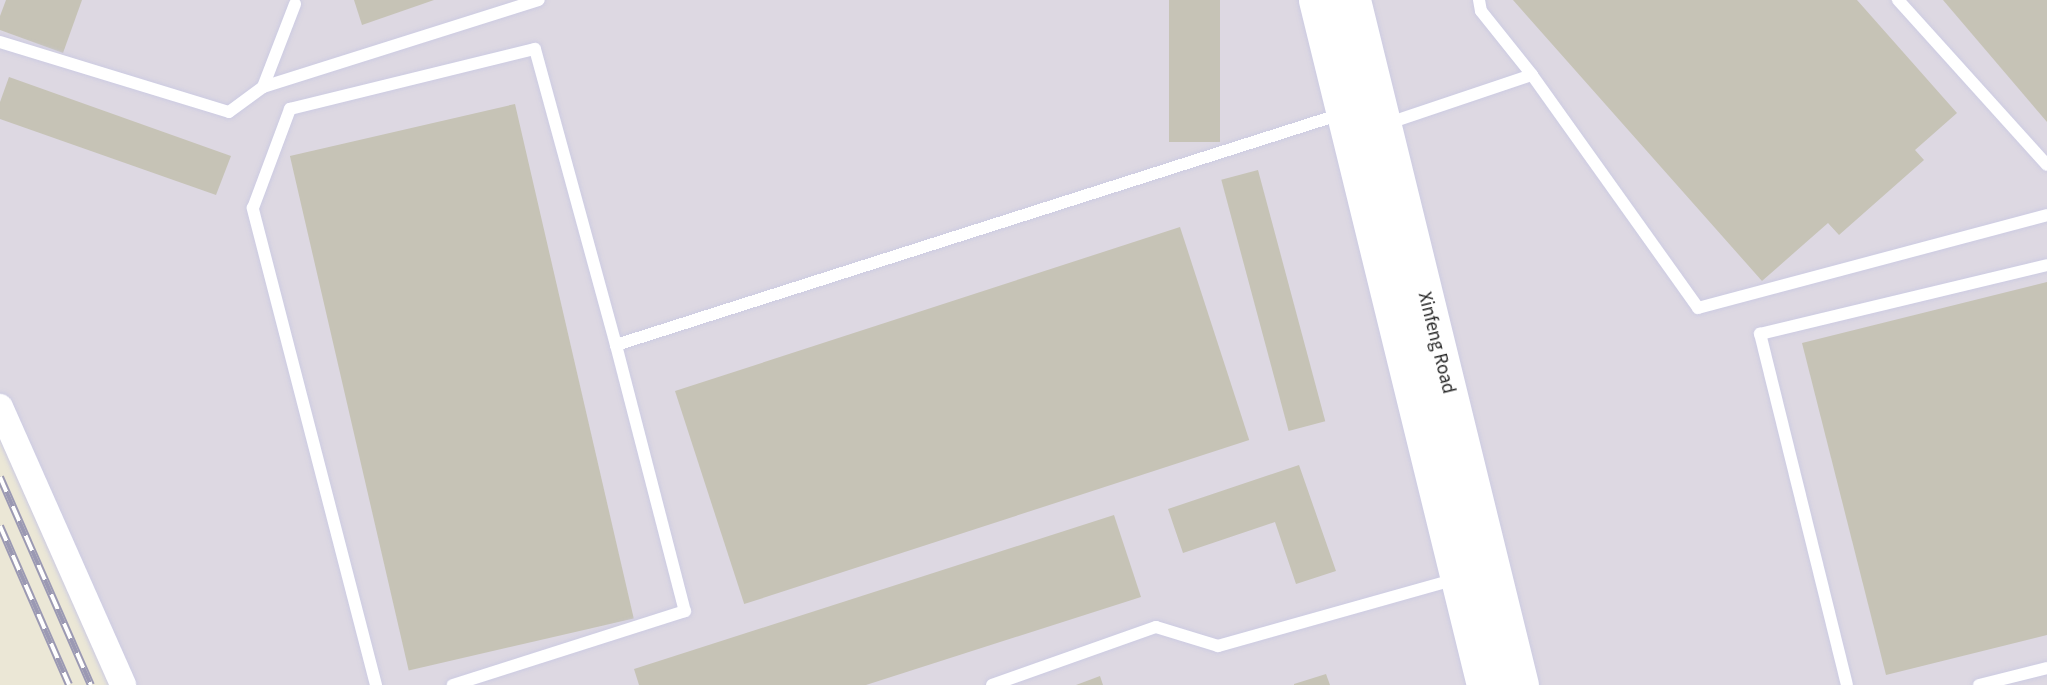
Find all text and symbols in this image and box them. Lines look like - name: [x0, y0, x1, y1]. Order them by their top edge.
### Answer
- street label: Xinfeng Road: [1412, 290, 1460, 396]

